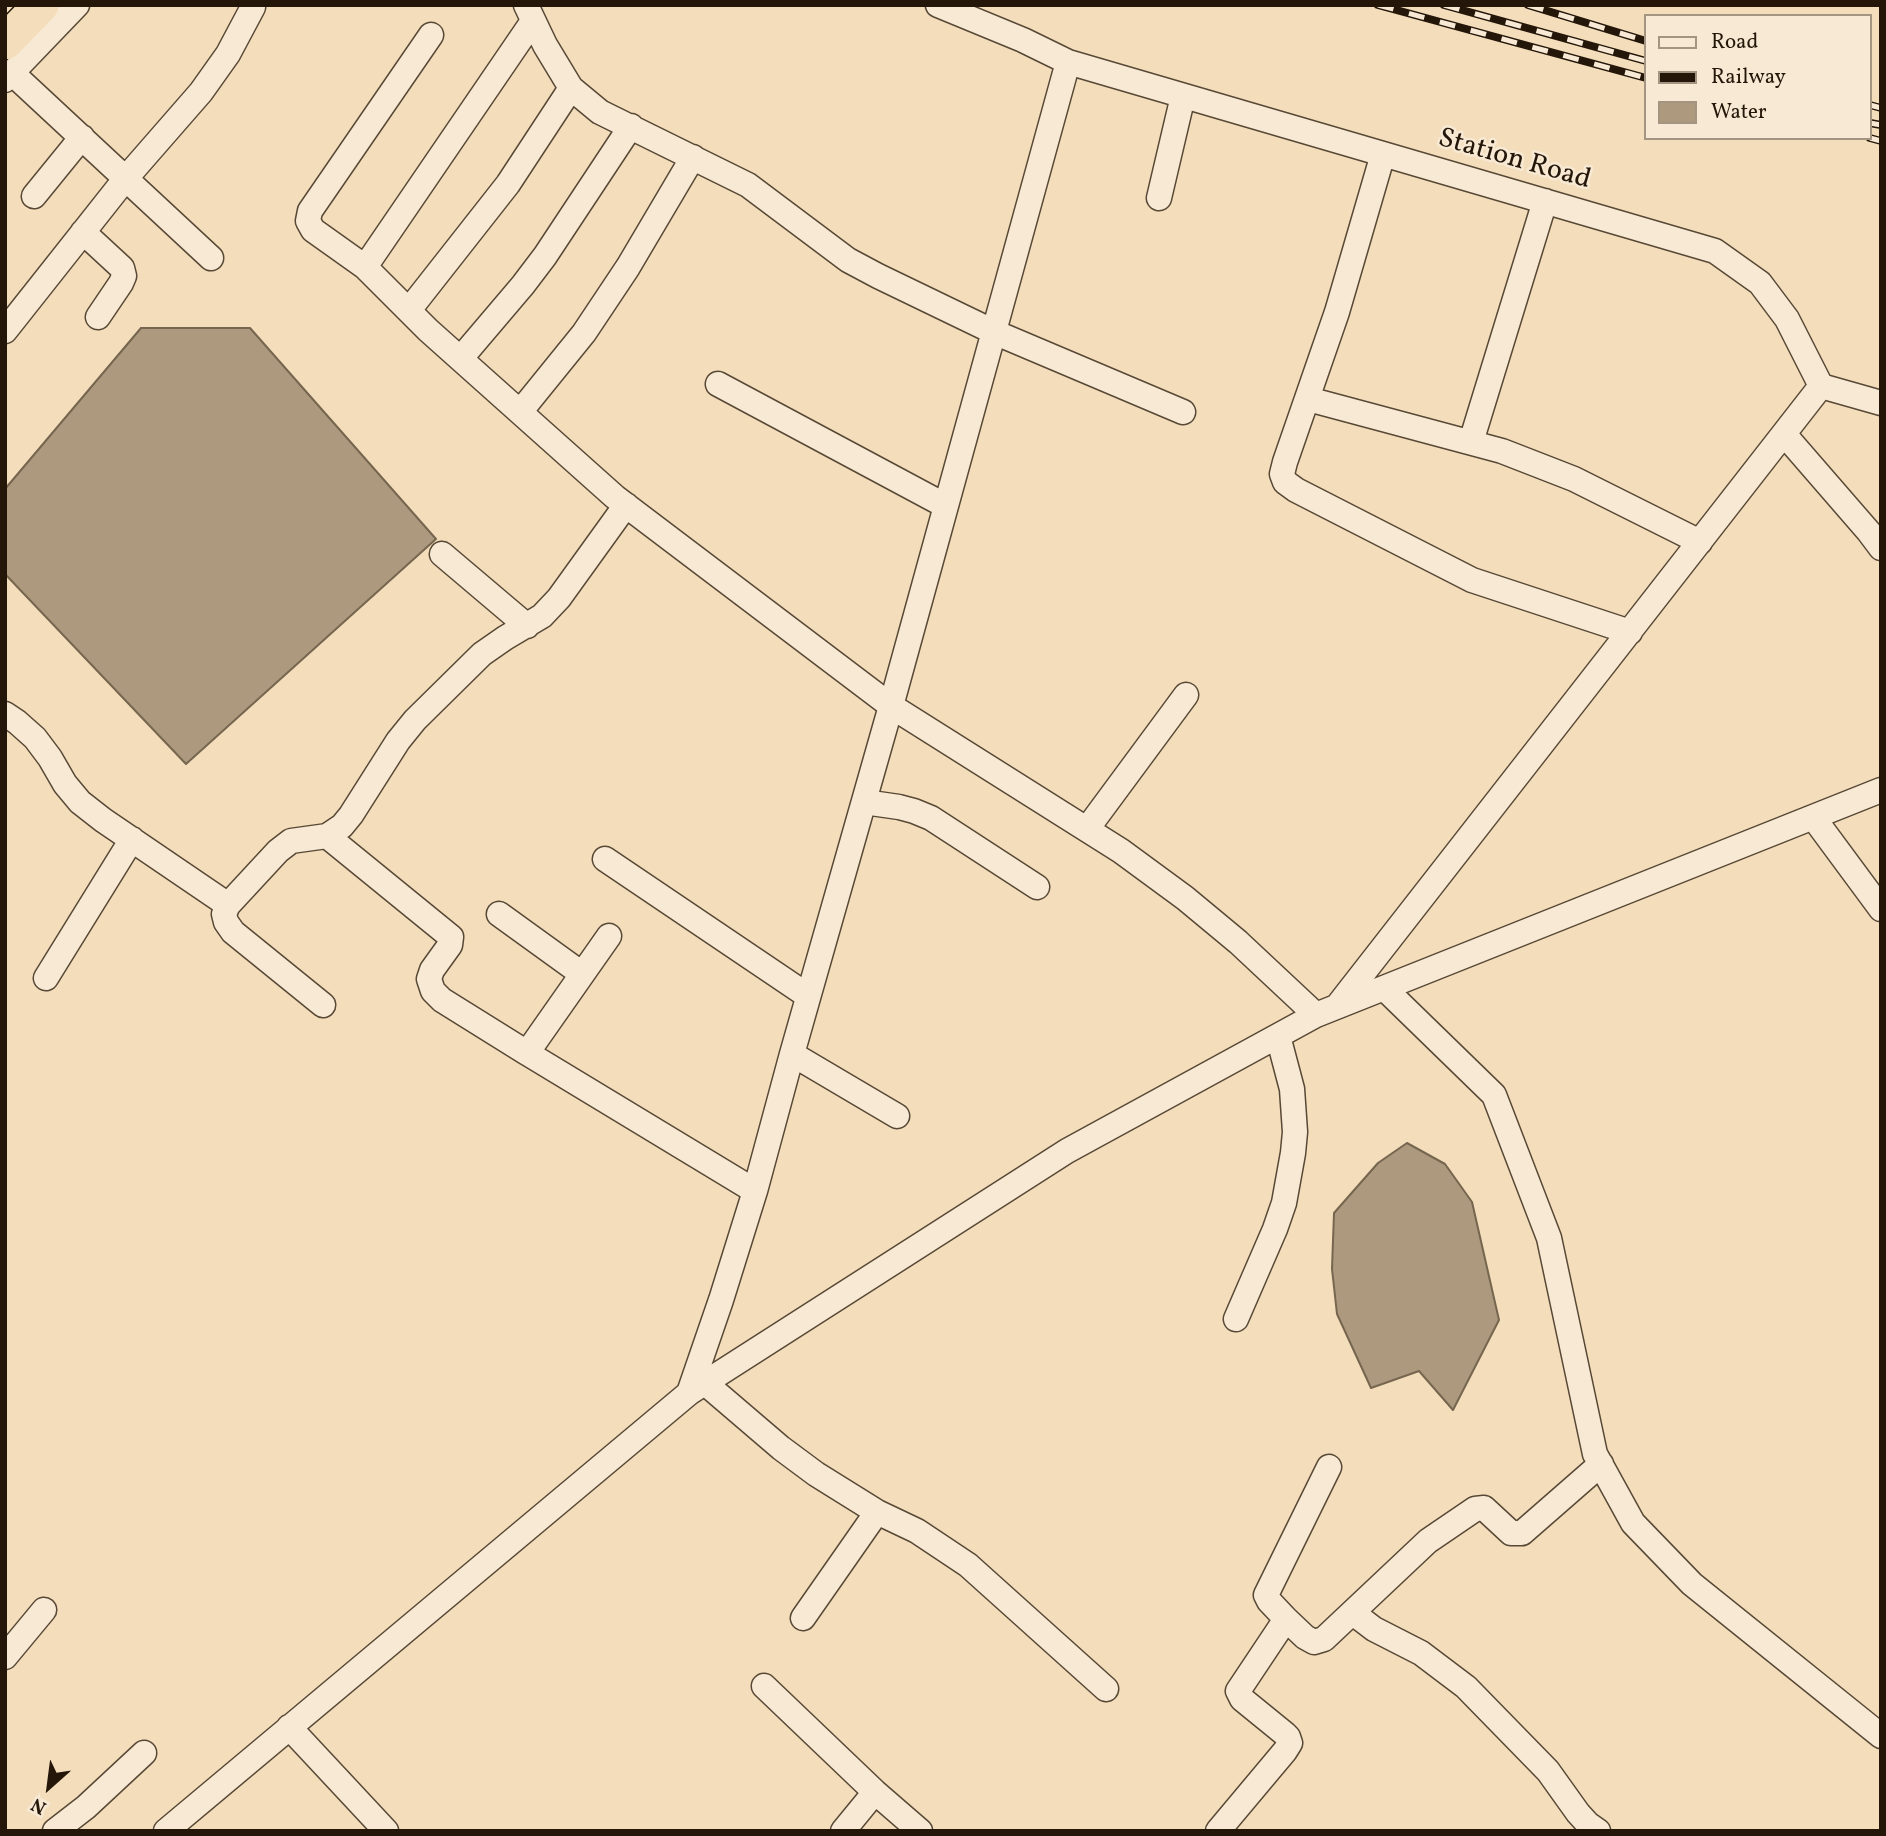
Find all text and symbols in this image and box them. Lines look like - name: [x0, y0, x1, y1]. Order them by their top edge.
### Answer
- legend: [1644, 14, 1872, 140]
- text: Road: [1711, 28, 1758, 57]
- text: Railway: [1711, 63, 1786, 92]
- text: Water: [1711, 98, 1767, 127]
- street label: Station Road: [1434, 123, 1594, 199]
- north arrow: [14, 1752, 84, 1822]
- text: N: [27, 1791, 51, 1820]

